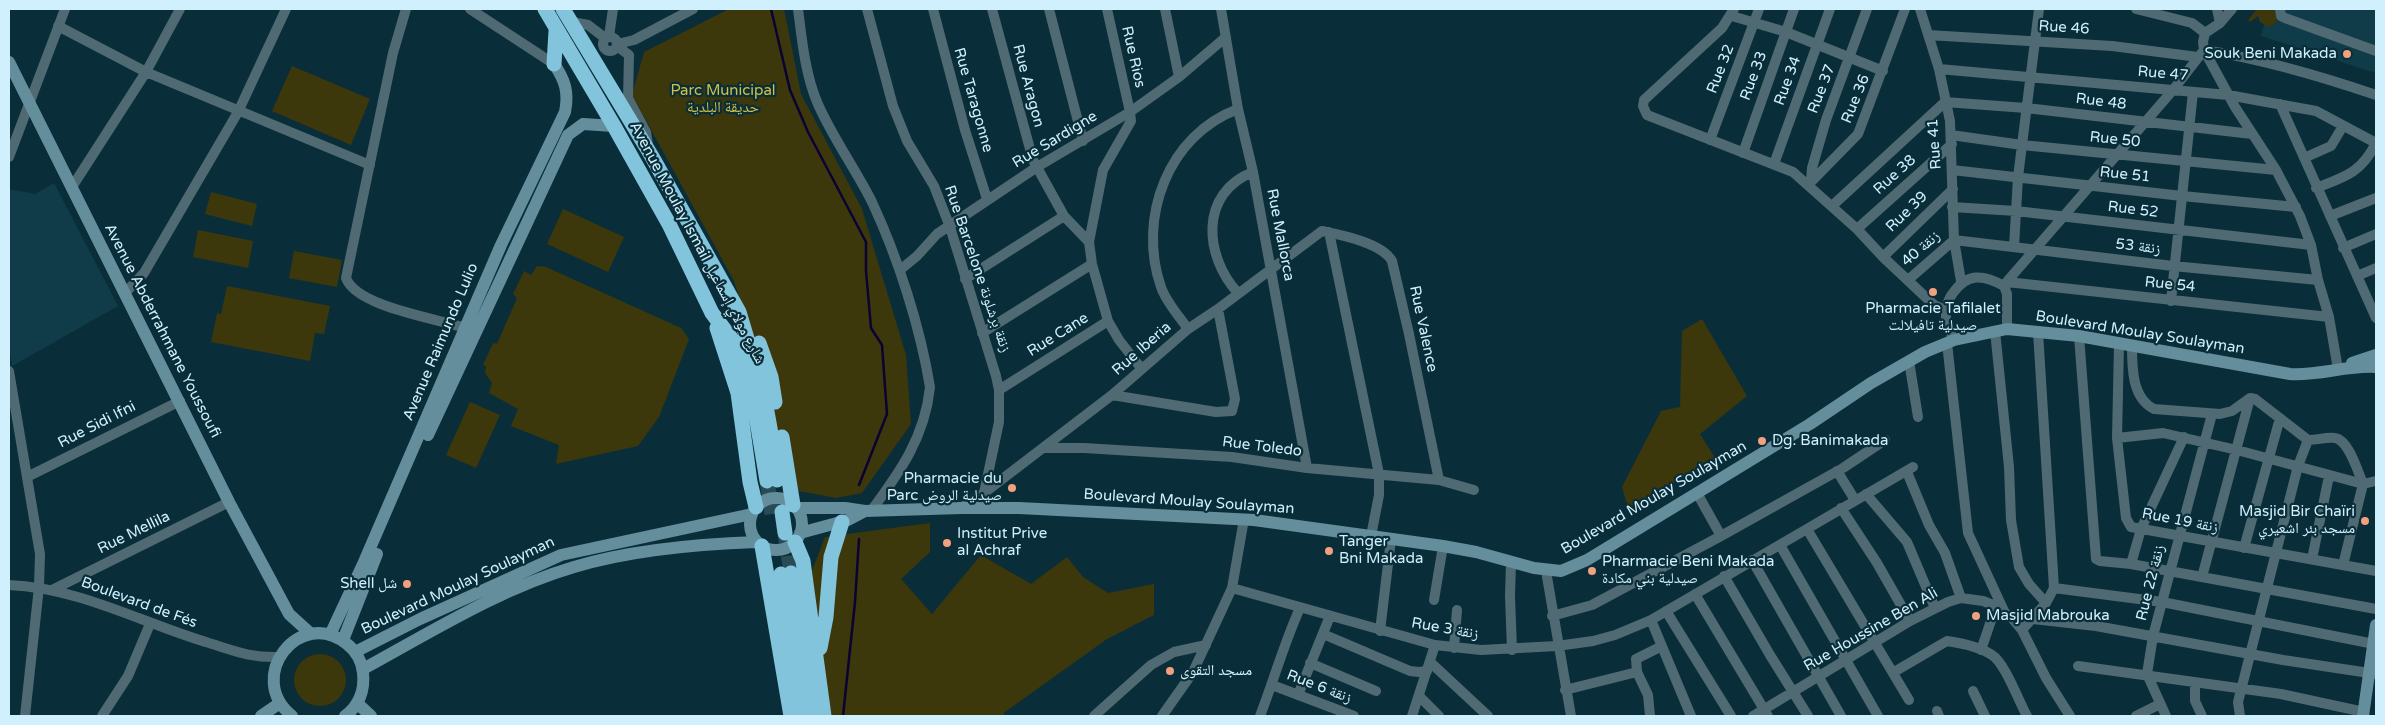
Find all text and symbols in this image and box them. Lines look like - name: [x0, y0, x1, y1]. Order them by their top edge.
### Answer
- street label: Rue 46: [2038, 17, 2090, 39]
- street label: Rue Rios: [1117, 24, 1149, 90]
- street label: Rue 32: [1703, 42, 1739, 96]
- street label: Rue Aragon: [1008, 43, 1048, 129]
- place label: Souk Beni Makada: [2205, 45, 2337, 63]
- street label: Rue Taragonne: [949, 46, 997, 154]
- marker: Souk Beni Makada: [2341, 48, 2353, 60]
- street label: Rue 33: [1737, 49, 1771, 103]
- street label: Rue 34: [1771, 54, 1805, 108]
- street label: Rue 37: [1804, 62, 1840, 116]
- street label: Rue 47: [2137, 63, 2189, 85]
- street label: Rue 36: [1838, 72, 1874, 126]
- park label: Parc Municipal حديقة البلدية: [670, 82, 776, 117]
- street label: Rue 48: [2075, 90, 2127, 114]
- street label: Rue Sardigne: [1009, 108, 1101, 172]
- street label: Rue 41: [1924, 118, 1946, 170]
- street label: Avenue Moulay Ismail شارع مولاي إسماعيل: [625, 119, 769, 367]
- street label: Rue 50: [2089, 128, 2141, 152]
- street label: Rue 38: [1870, 151, 1920, 199]
- street label: Rue 51: [2099, 163, 2151, 187]
- street label: Rue Barcelone زنقة برشلونة: [940, 183, 1014, 355]
- street label: Rue Mallorca: [1262, 187, 1298, 283]
- street label: Rue 39: [1882, 188, 1932, 236]
- street label: Rue 52: [2107, 198, 2159, 222]
- street label: Avenue Abderrahmane Youssoufi: [100, 221, 224, 441]
- street label: زنقة 40: [1898, 227, 1944, 271]
- street label: زنقة 53: [2114, 235, 2162, 259]
- street label: Avenue Raimundo Lulio: [400, 261, 482, 423]
- street label: Rue 54: [2144, 273, 2196, 297]
- street label: Rue Valence: [1405, 284, 1441, 374]
- marker: Pharmacie Tafilalet صيدلية تافيلالت: [1927, 286, 1939, 298]
- place label: Pharmacie Tafilalet صيدلية تافيلالت: [1865, 300, 2001, 335]
- street label: Boulevard Moulay Soulayman: [2034, 308, 2246, 358]
- street label: Rue Cane: [1024, 309, 1092, 361]
- street label: Rue Iberia: [1109, 319, 1175, 379]
- street label: Rue Sidi Ifni: [55, 398, 139, 452]
- place label: Dg. Banimakada: [1772, 432, 1888, 450]
- street label: Rue Toledo: [1221, 433, 1303, 461]
- marker: Dg. Banimakada: [1756, 435, 1768, 447]
- street label: Boulevard Moulay Soulayman: [1558, 437, 1750, 559]
- place label: Pharmacie du Parc صيدلية الروض: [887, 470, 1002, 505]
- marker: Pharmacie du Parc صيدلية الروض: [1006, 482, 1018, 494]
- street label: Boulevard Moulay Soulayman: [1083, 486, 1295, 518]
- place label: Masjid Bir Chaïri مسجد بئر اشعيري: [2239, 503, 2355, 538]
- street label: Rue 19 زنقة: [2140, 505, 2220, 537]
- street label: Rue Mellila: [95, 508, 173, 558]
- marker: Masjid Bir Chaïri مسجد بئر اشعيري: [2359, 515, 2371, 527]
- place label: Institut Prive al Achraf: [957, 525, 1047, 560]
- street label: Boulevard Moulay Soulayman: [358, 533, 558, 639]
- place label: Tanger Bni Makada: [1339, 533, 1423, 568]
- marker: Institut Prive al Achraf: [941, 537, 953, 549]
- street label: Rue 22 زنقة: [2133, 543, 2169, 623]
- marker: Tanger Bni Makada: [1323, 545, 1335, 557]
- place label: Pharmacie Beni Makada صيدلية بني مكادة: [1602, 553, 1774, 588]
- marker: Pharmacie Beni Makada صيدلية بني مكادة: [1586, 565, 1598, 577]
- street label: Boulevard de Fés: [79, 574, 199, 632]
- place label: Shell شل: [340, 575, 397, 593]
- marker: Shell شل: [401, 578, 413, 590]
- street label: Rue Houssine Ben Ali: [1801, 584, 1941, 676]
- place label: Masjid Mabrouka: [1986, 607, 2110, 625]
- marker: Masjid Mabrouka: [1970, 610, 1982, 622]
- street label: Rue 3 زنقة: [1410, 614, 1480, 644]
- place label: مسجد التقوى: [1180, 662, 1252, 680]
- marker: مسجد التقوى: [1164, 665, 1176, 677]
- street label: Rue 6 زنقة: [1284, 666, 1354, 708]

